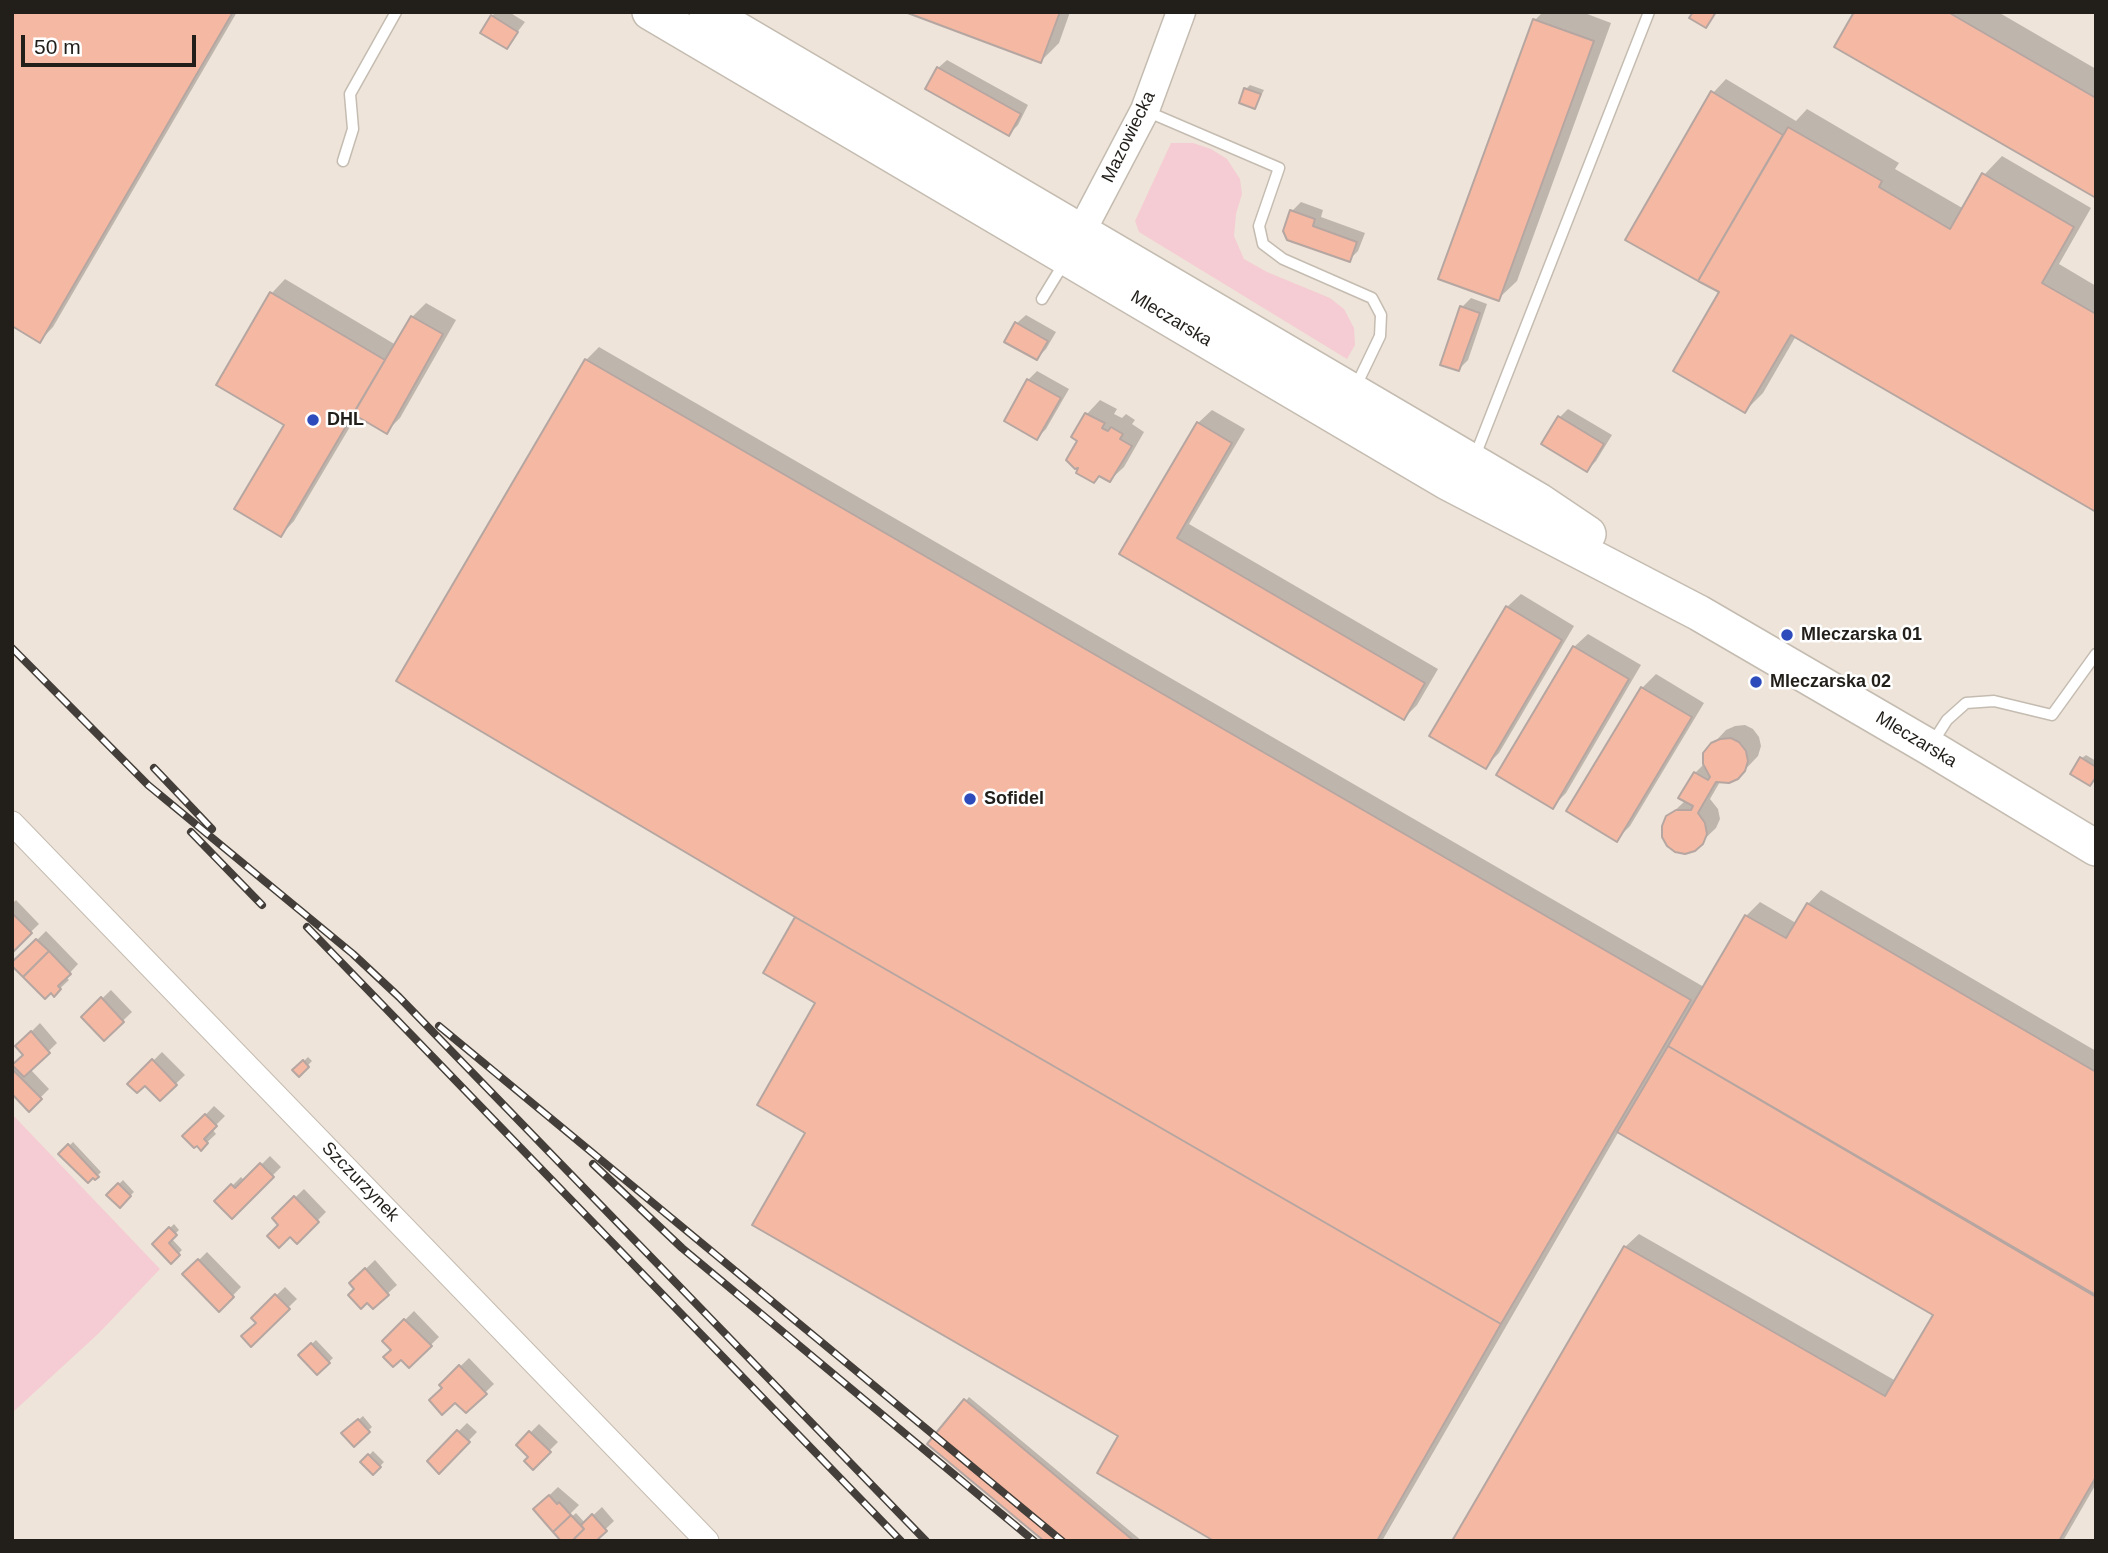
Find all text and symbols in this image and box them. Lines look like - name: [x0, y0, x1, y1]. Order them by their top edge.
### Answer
- scale bar: [24, 21, 200, 65]
- text: 50 m: [34, 35, 81, 58]
- street label: Mazowiecka: [1098, 88, 1160, 186]
- street label: Mleczarska: [1126, 286, 1216, 352]
- place label: DHL: [327, 409, 364, 431]
- marker: DHL: [305, 412, 321, 428]
- place label: Mleczarska 01: [1801, 624, 1922, 646]
- marker: Mleczarska 01: [1779, 627, 1795, 643]
- place label: Mleczarska 02: [1770, 671, 1891, 693]
- marker: Mleczarska 02: [1748, 674, 1764, 690]
- street label: Mleczarska: [1871, 707, 1961, 773]
- place label: Sofidel: [984, 788, 1044, 810]
- marker: Sofidel: [962, 791, 978, 807]
- street label: Szczurzynek: [317, 1138, 403, 1226]

